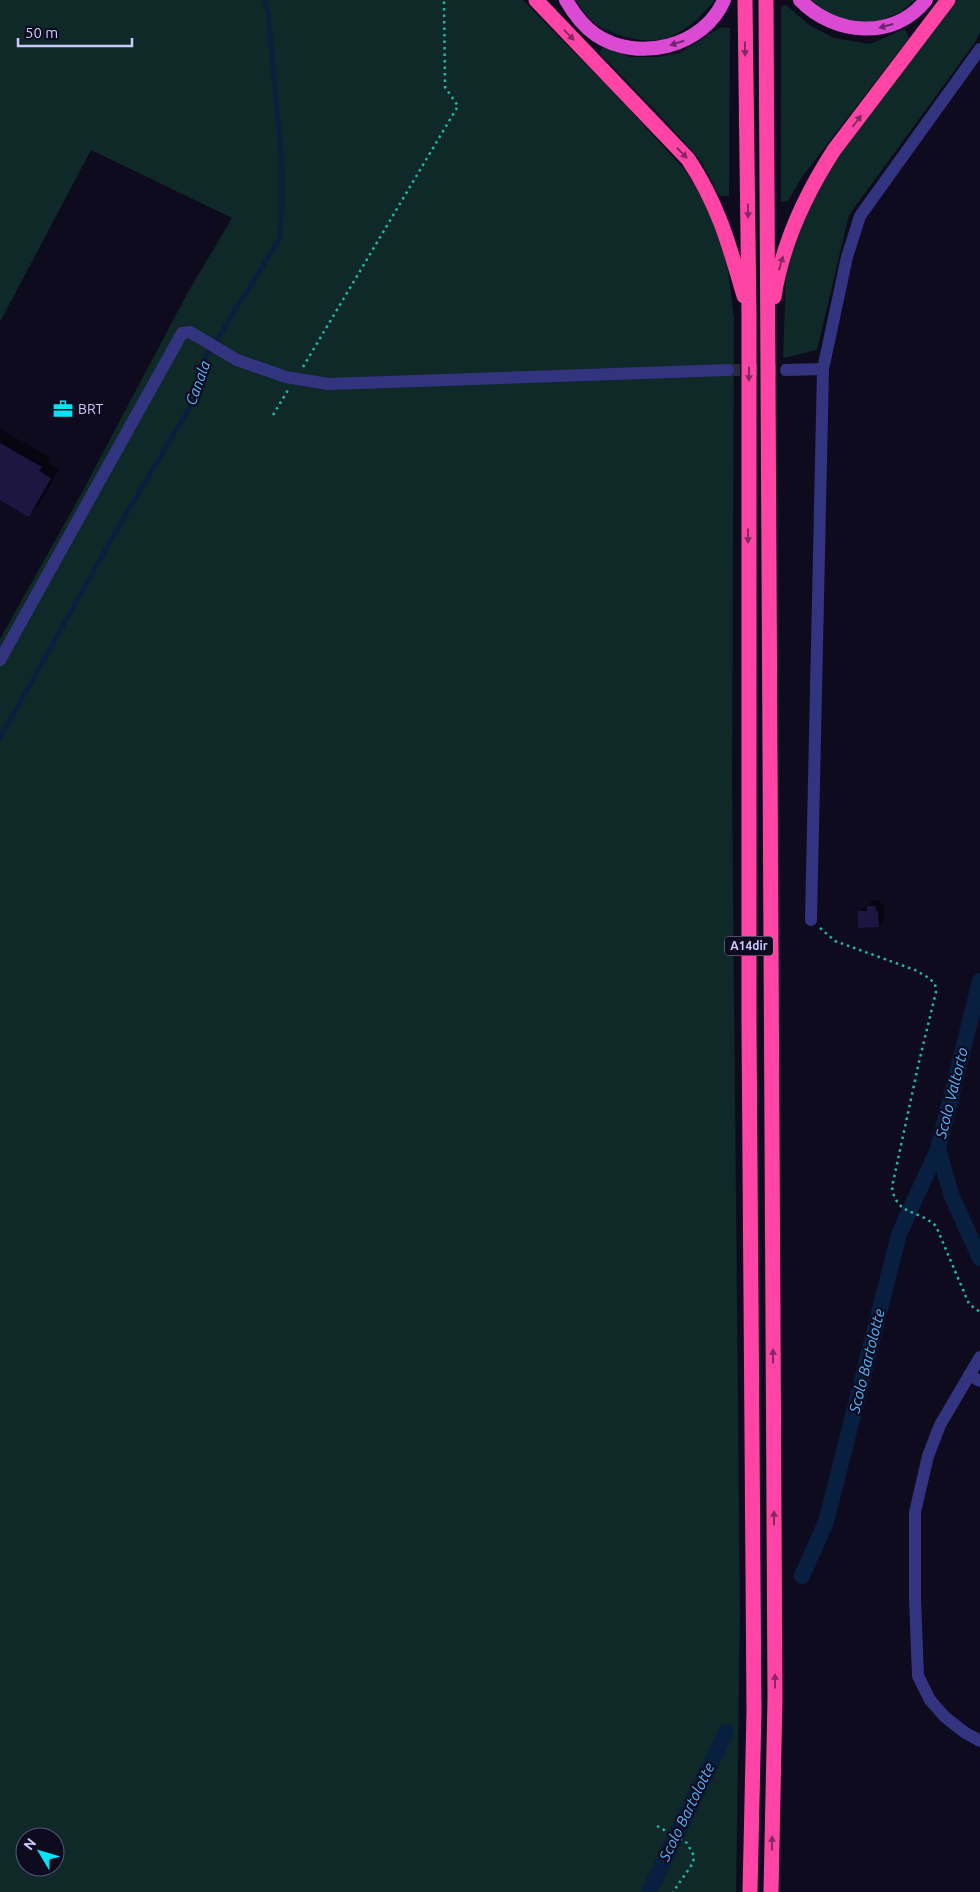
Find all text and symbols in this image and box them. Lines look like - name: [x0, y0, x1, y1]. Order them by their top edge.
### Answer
- scale bar: [18, 15, 131, 47]
- one-way arrow: [879, 22, 894, 30]
- text: 50 m: [25, 24, 58, 41]
- one-way arrow: [563, 29, 575, 41]
- one-way arrow: [669, 39, 684, 47]
- one-way arrow: [741, 41, 749, 57]
- one-way arrow: [851, 115, 862, 128]
- one-way arrow: [676, 146, 688, 158]
- one-way arrow: [744, 203, 752, 219]
- one-way arrow: [778, 256, 786, 271]
- water label: Canala: [182, 358, 213, 407]
- one-way arrow: [745, 366, 753, 382]
- office icon: BRT: [52, 398, 74, 420]
- place label: BRT: [78, 401, 104, 417]
- one-way arrow: [744, 528, 752, 544]
- road number: A14dir: [725, 936, 773, 956]
- water label: Scolo Valtorto: [932, 1046, 971, 1141]
- water label: Scolo Bartolotte: [845, 1307, 888, 1416]
- one-way arrow: [769, 1348, 777, 1364]
- one-way arrow: [770, 1510, 778, 1526]
- one-way arrow: [771, 1673, 779, 1689]
- water label: Scolo Bartolotte: [655, 1760, 718, 1864]
- north arrow: [15, 1827, 65, 1877]
- text: N: [20, 1835, 39, 1853]
- one-way arrow: [769, 1835, 777, 1851]

